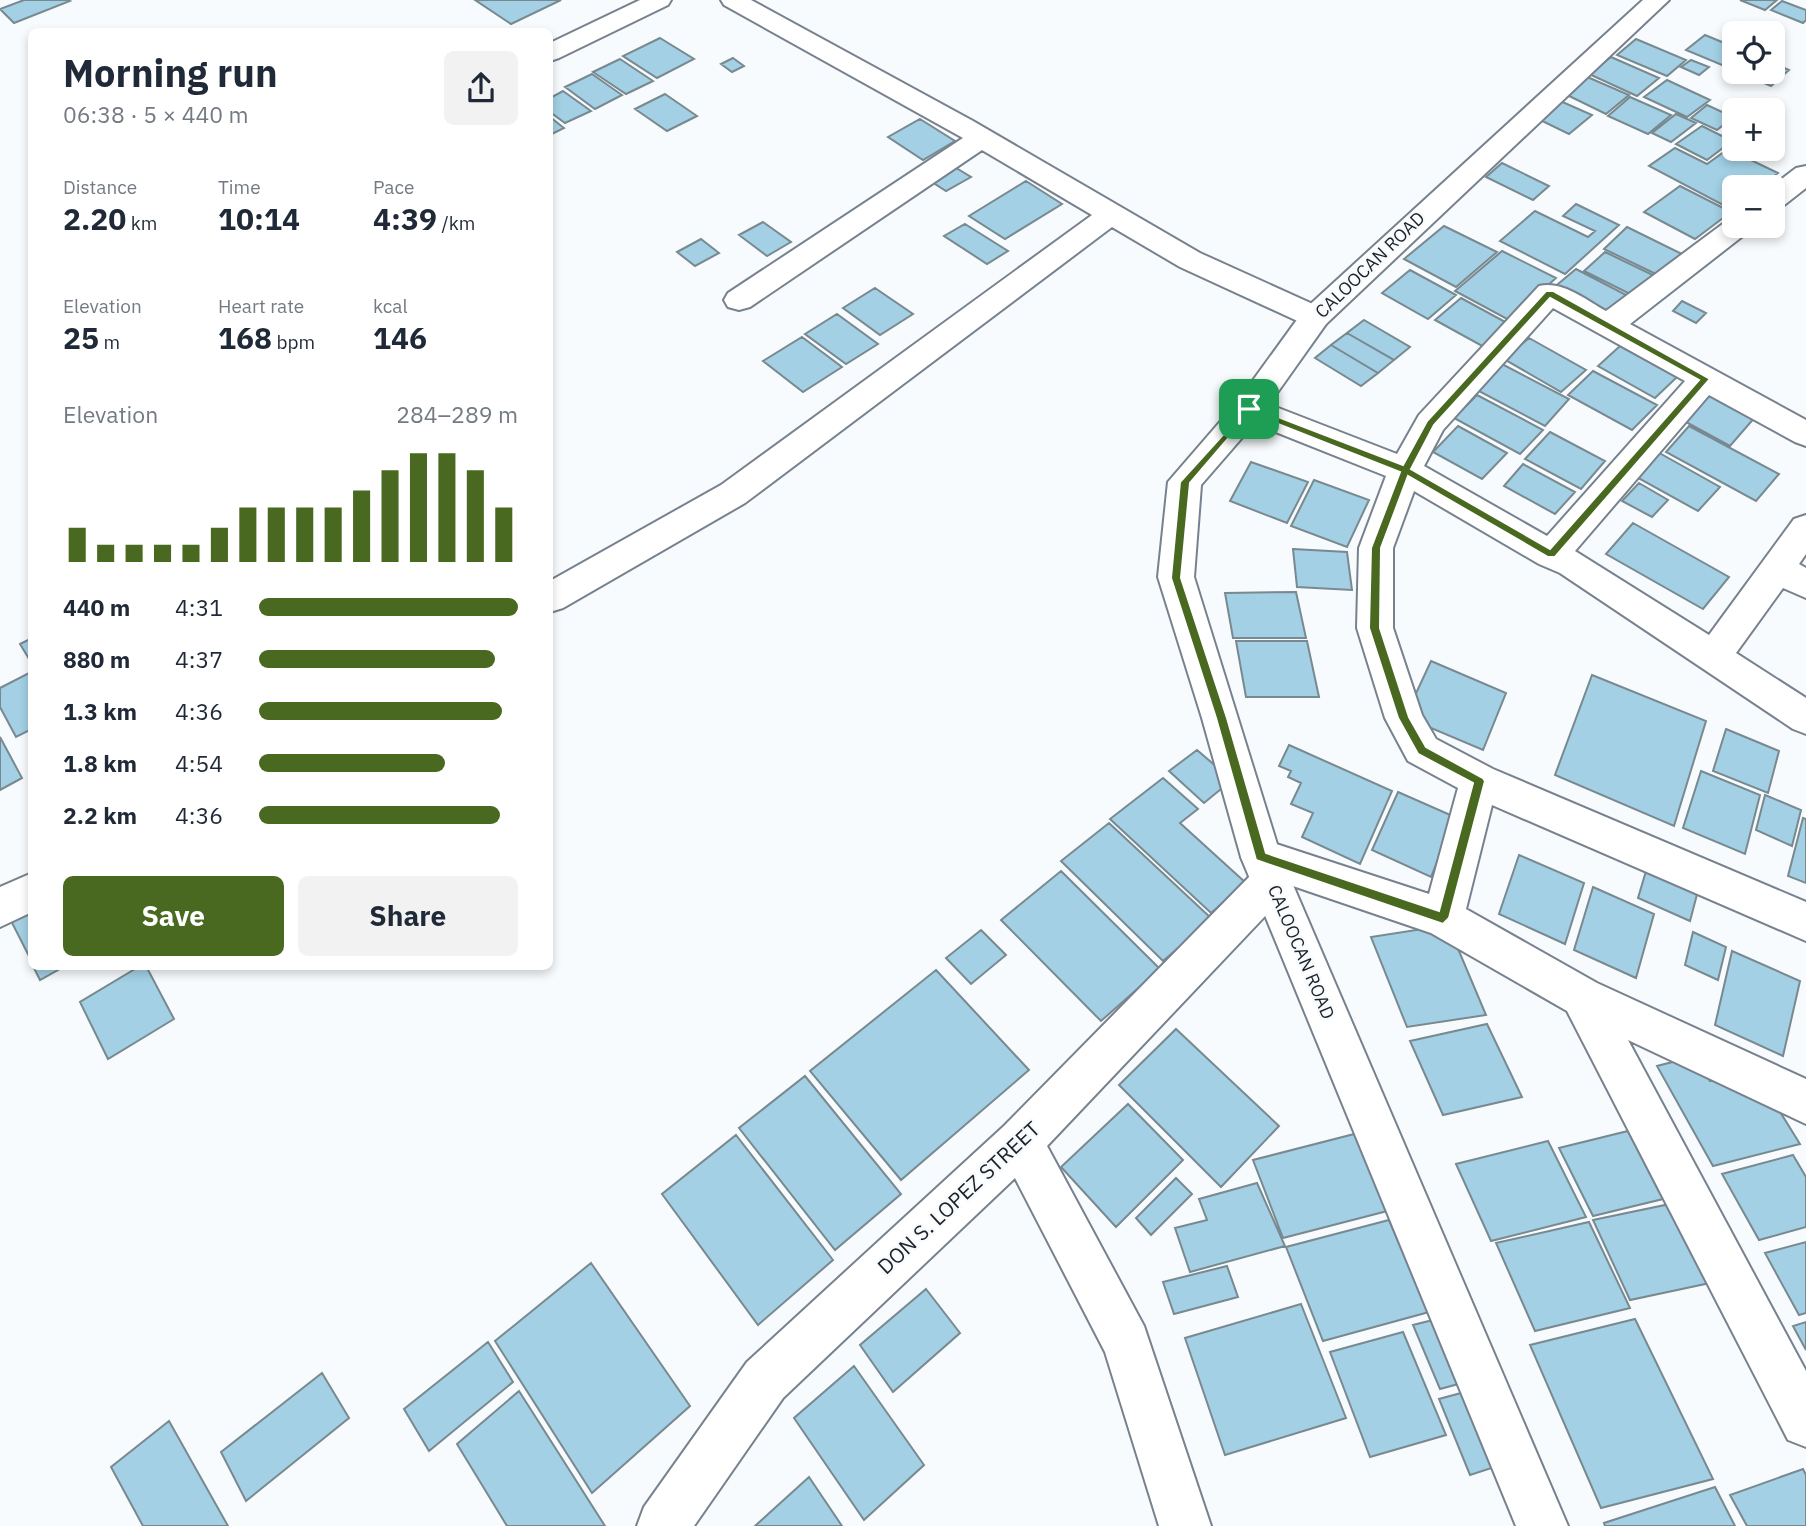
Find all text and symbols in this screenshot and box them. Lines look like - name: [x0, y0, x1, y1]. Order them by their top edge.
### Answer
- map controls: [1722, 21, 1785, 238]
- button: locate: [1722, 21, 1785, 84]
- text: Morning run: [63, 48, 278, 97]
- button: share: [444, 51, 518, 125]
- button: +: [1722, 98, 1785, 161]
- text: 06:38 · 5 × 440 m: [63, 99, 249, 129]
- text: Distance: [63, 175, 137, 199]
- text: Time: [218, 175, 261, 199]
- text: Pace: [373, 175, 414, 199]
- button: −: [1722, 175, 1785, 238]
- text: 2.20: [63, 199, 126, 238]
- text: 10:14: [218, 199, 300, 238]
- text: 4:39: [373, 199, 437, 238]
- street label: CALOOCAN ROAD: [1310, 206, 1429, 323]
- text: km: [126, 211, 157, 235]
- text: /km: [437, 211, 475, 235]
- text: Elevation: [63, 294, 142, 318]
- text: Heart rate: [218, 294, 304, 318]
- text: kcal: [373, 294, 408, 318]
- text: 25: [63, 318, 99, 357]
- text: 168: [218, 318, 272, 357]
- text: 146: [373, 318, 427, 357]
- text: m: [99, 330, 120, 354]
- text: bpm: [272, 330, 315, 354]
- pin: [1219, 379, 1279, 439]
- icon: arrive: [1230, 390, 1268, 428]
- text: Elevation: [63, 399, 158, 429]
- text: 284–289 m: [396, 399, 518, 429]
- text: 440 m: [63, 592, 130, 622]
- text: 4:31: [175, 592, 223, 622]
- text: 880 m: [63, 644, 130, 674]
- text: 4:37: [175, 644, 223, 674]
- text: 1.3 km: [63, 696, 137, 726]
- text: 4:36: [175, 696, 223, 726]
- text: 1.8 km: [63, 748, 137, 778]
- text: 4:54: [175, 748, 223, 778]
- text: 2.2 km: [63, 800, 137, 830]
- text: 4:36: [175, 800, 223, 830]
- button: Save: [63, 876, 284, 956]
- button: Share: [298, 876, 518, 956]
- street label: CALOOCAN ROAD: [1263, 881, 1340, 1022]
- street label: DON S. LOPEZ STREET: [871, 1115, 1046, 1280]

